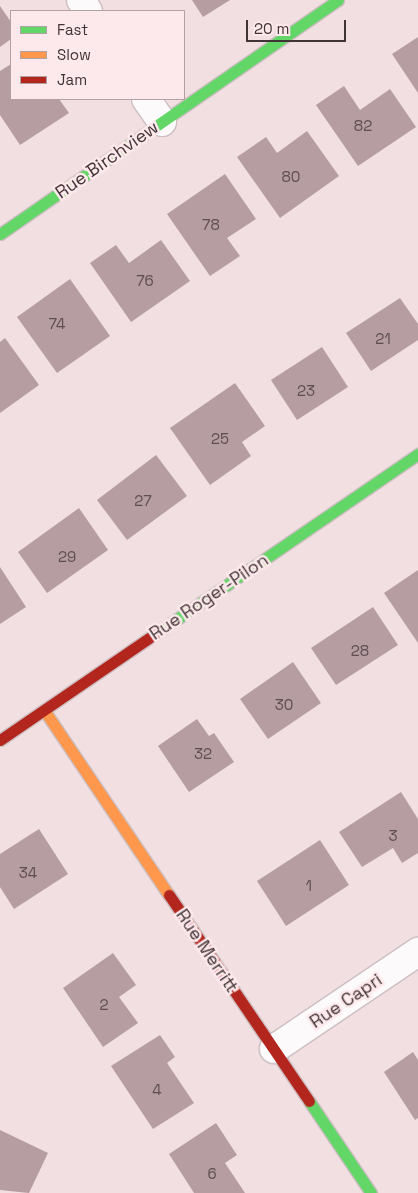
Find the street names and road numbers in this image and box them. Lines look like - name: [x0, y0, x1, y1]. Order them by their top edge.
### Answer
- street label: Rue Birchview: [51, 116, 163, 204]
- street label: Rue Roger-Pilon: [145, 549, 273, 645]
- street label: Rue Merritt: [171, 905, 243, 997]
- street label: Rue Capri: [306, 969, 386, 1033]

